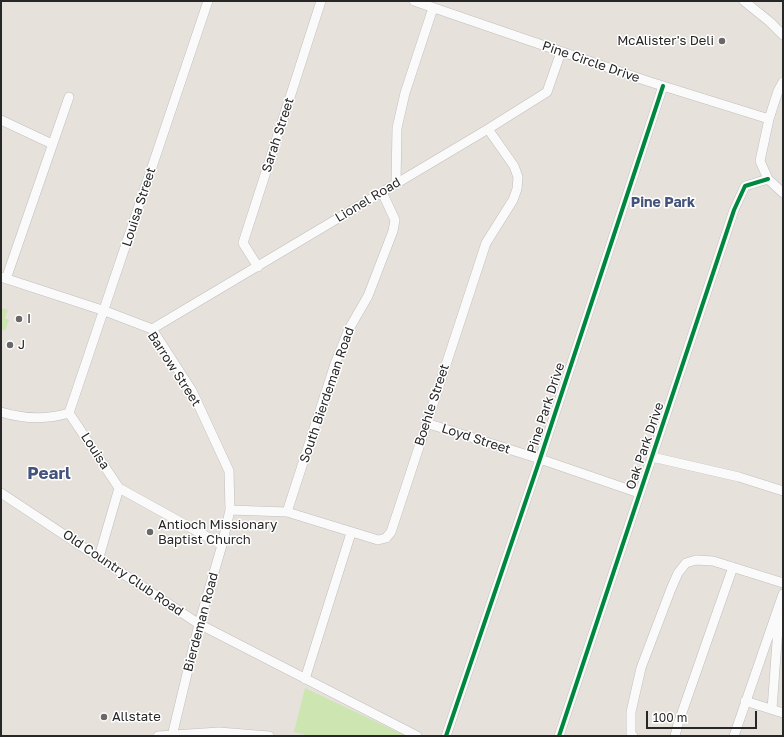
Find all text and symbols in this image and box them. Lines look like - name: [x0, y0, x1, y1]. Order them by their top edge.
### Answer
- place label: McAlister's Deli: [617, 33, 714, 49]
- marker: McAlister's Deli: [717, 36, 727, 46]
- street label: Pine Circle Drive: [540, 38, 642, 86]
- street label: Sarah Street: [259, 96, 297, 174]
- street label: Louisa Street: [119, 165, 159, 249]
- street label: Lionel Road: [332, 174, 404, 226]
- district label: Pine Park: [631, 195, 695, 211]
- place label: I: [27, 311, 31, 327]
- marker: I: [14, 314, 24, 324]
- street label: South Bierdeman Road: [296, 325, 358, 465]
- street label: Barrow Street: [144, 329, 204, 409]
- place label: J: [18, 337, 25, 353]
- marker: J: [5, 340, 15, 350]
- street label: Pine Park Drive: [524, 361, 568, 455]
- street label: Boehle Street: [411, 362, 453, 448]
- street label: Oak Park Drive: [623, 400, 667, 492]
- street label: Loyd Street: [440, 421, 512, 457]
- street label: Louisa: [77, 430, 113, 472]
- district label: Pearl: [27, 464, 71, 484]
- place label: Antioch Missionary Baptist Church: [158, 517, 277, 548]
- street label: Old Country Club Road: [60, 527, 186, 619]
- marker: Antioch Missionary Baptist Church: [145, 527, 155, 537]
- street label: Bierdeman Road: [180, 571, 222, 673]
- scale bar: [648, 703, 759, 729]
- place label: Allstate: [112, 709, 161, 725]
- text: 100 m: [653, 710, 687, 725]
- marker: Allstate: [99, 712, 109, 722]

